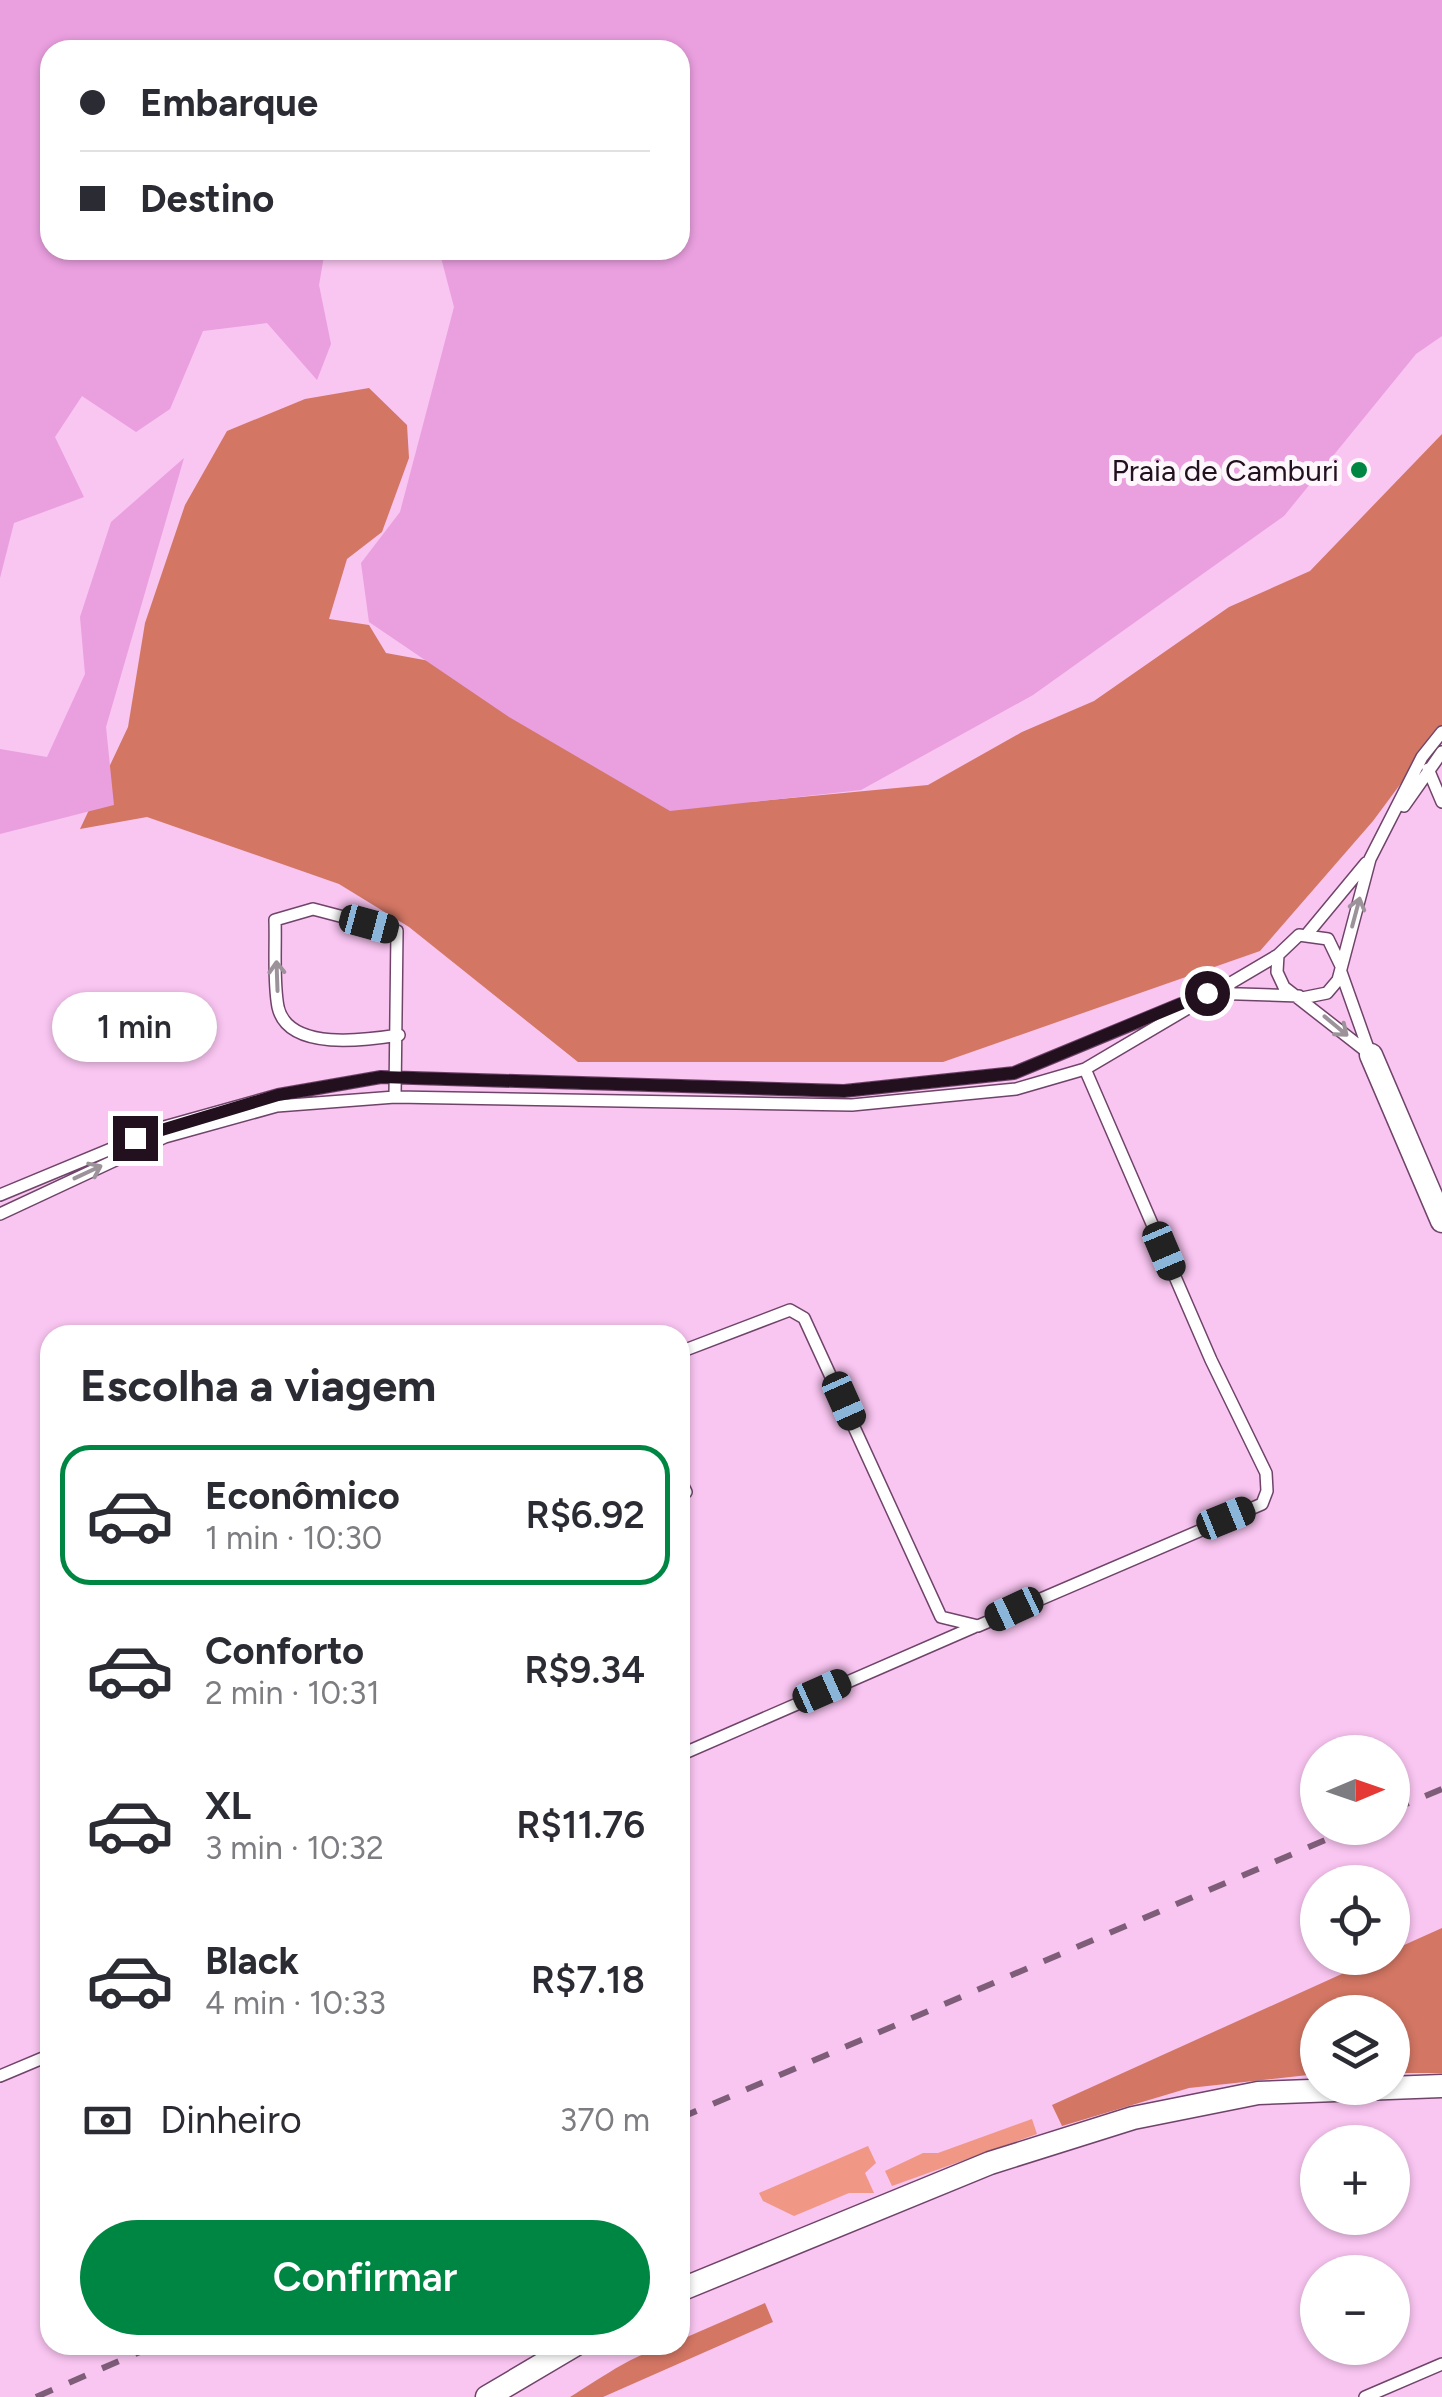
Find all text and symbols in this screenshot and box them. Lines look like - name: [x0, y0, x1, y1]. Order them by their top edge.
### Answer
- text: Embarque: [140, 80, 318, 126]
- text: Destino: [140, 176, 274, 222]
- place label: Praia de Camburi: [1111, 452, 1339, 489]
- marker: Praia de Camburi: [1348, 459, 1370, 481]
- one-way arrow: [1347, 897, 1366, 928]
- car: [336, 902, 402, 946]
- one-way arrow: [267, 960, 286, 992]
- route start: [1185, 971, 1230, 1016]
- callout: 1 min: [52, 993, 218, 1063]
- text: 1 min: [97, 1008, 172, 1046]
- one-way arrow: [1323, 1015, 1349, 1037]
- route end: [113, 1116, 158, 1161]
- one-way arrow: [72, 1162, 102, 1181]
- car: [1138, 1218, 1190, 1284]
- text: Escolha a viagem: [80, 1358, 436, 1412]
- car: [818, 1367, 870, 1435]
- icon: car: [85, 1470, 175, 1560]
- text: Econômico: [205, 1473, 400, 1519]
- text: R$6.92: [525, 1492, 645, 1538]
- car: [1193, 1493, 1259, 1543]
- text: 1 min · 10:30: [205, 1519, 382, 1557]
- car: [980, 1583, 1048, 1635]
- icon: car: [85, 1625, 175, 1715]
- text: Conforto: [205, 1628, 364, 1674]
- text: R$9.34: [524, 1647, 645, 1693]
- car: [788, 1665, 856, 1717]
- text: 2 min · 10:31: [205, 1674, 380, 1712]
- north arrow: [1300, 1735, 1410, 1845]
- map controls: [1300, 1735, 1410, 2365]
- icon: car: [85, 1780, 175, 1870]
- text: XL: [205, 1783, 251, 1829]
- text: R$11.76: [516, 1802, 645, 1848]
- text: 3 min · 10:32: [205, 1829, 384, 1867]
- button: locate: [1300, 1865, 1410, 1975]
- icon: car: [85, 1935, 175, 2025]
- text: Black: [205, 1938, 299, 1984]
- text: R$7.18: [531, 1957, 645, 2003]
- text: 4 min · 10:33: [205, 1984, 386, 2022]
- button: layers: [1300, 1995, 1410, 2105]
- icon: cash: [80, 2093, 135, 2148]
- text: Dinheiro: [160, 2097, 302, 2143]
- text: 370 m: [560, 2101, 650, 2139]
- button: +: [1300, 2125, 1410, 2235]
- button: Confirmar: [80, 2220, 650, 2335]
- button: −: [1300, 2255, 1410, 2365]

